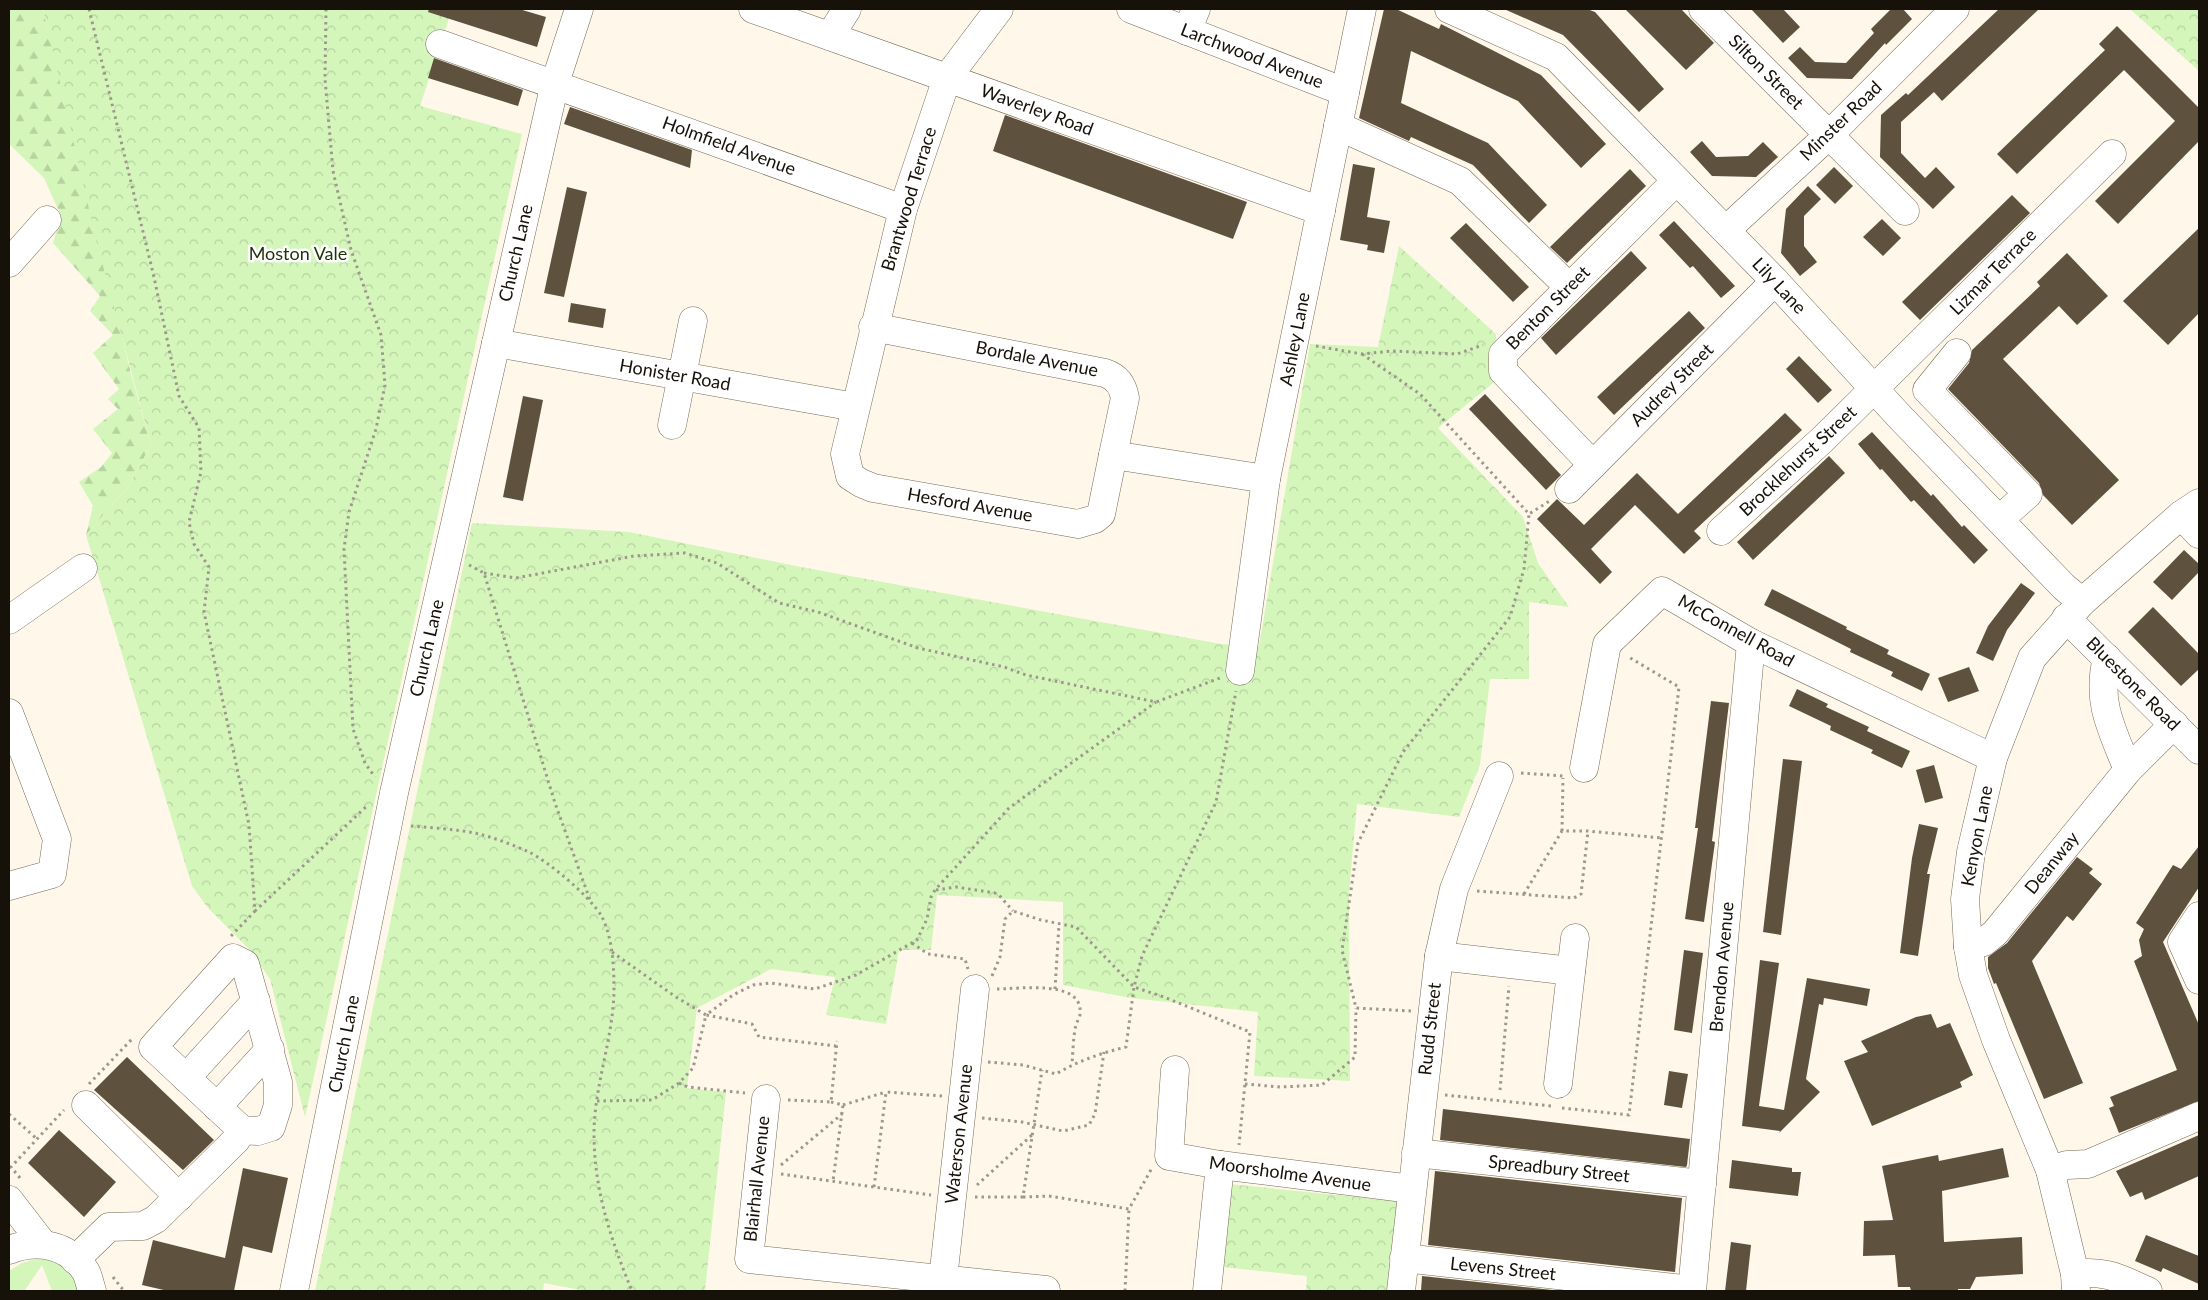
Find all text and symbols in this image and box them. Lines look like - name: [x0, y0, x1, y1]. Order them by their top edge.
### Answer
- street label: Larchwood Avenue: [1178, 18, 1327, 92]
- street label: Silton Street: [1725, 29, 1809, 114]
- street label: Minster Road: [1795, 76, 1886, 165]
- street label: Waverley Road: [978, 78, 1097, 140]
- street label: Holmfield Avenue: [660, 111, 799, 179]
- street label: Brantwood Terrace: [876, 124, 940, 273]
- street label: Church Lane: [493, 202, 537, 304]
- street label: Lizmar Terrace: [1944, 223, 2040, 319]
- park label: Moston Vale: [249, 242, 347, 264]
- street label: Lily Lane: [1748, 253, 1811, 318]
- street label: Benton Street: [1501, 260, 1594, 354]
- street label: Ashley Lane: [1274, 290, 1314, 387]
- street label: Bordale Avenue: [974, 335, 1100, 381]
- street label: Audrey Street: [1625, 338, 1718, 430]
- street label: Honister Road: [618, 353, 732, 395]
- street label: Brocklehurst Street: [1734, 400, 1861, 520]
- street label: Hesford Avenue: [906, 482, 1035, 526]
- street label: McConnell Road: [1675, 589, 1798, 671]
- street label: Church Lane: [404, 597, 448, 699]
- street label: Bluestone Road: [2082, 632, 2185, 735]
- street label: Kenyon Lane: [1955, 784, 1997, 888]
- street label: Deanway: [2019, 826, 2084, 898]
- street label: Brendon Avenue: [1704, 901, 1738, 1033]
- street label: Rudd Street: [1413, 981, 1445, 1076]
- street label: Church Lane: [323, 993, 363, 1095]
- street label: Waterson Avenue: [940, 1063, 976, 1205]
- street label: Blairhall Avenue: [738, 1115, 774, 1243]
- street label: Spreadbury Street: [1487, 1150, 1631, 1186]
- street label: Moorsholme Avenue: [1208, 1151, 1373, 1195]
- street label: Levens Street: [1449, 1252, 1558, 1285]

